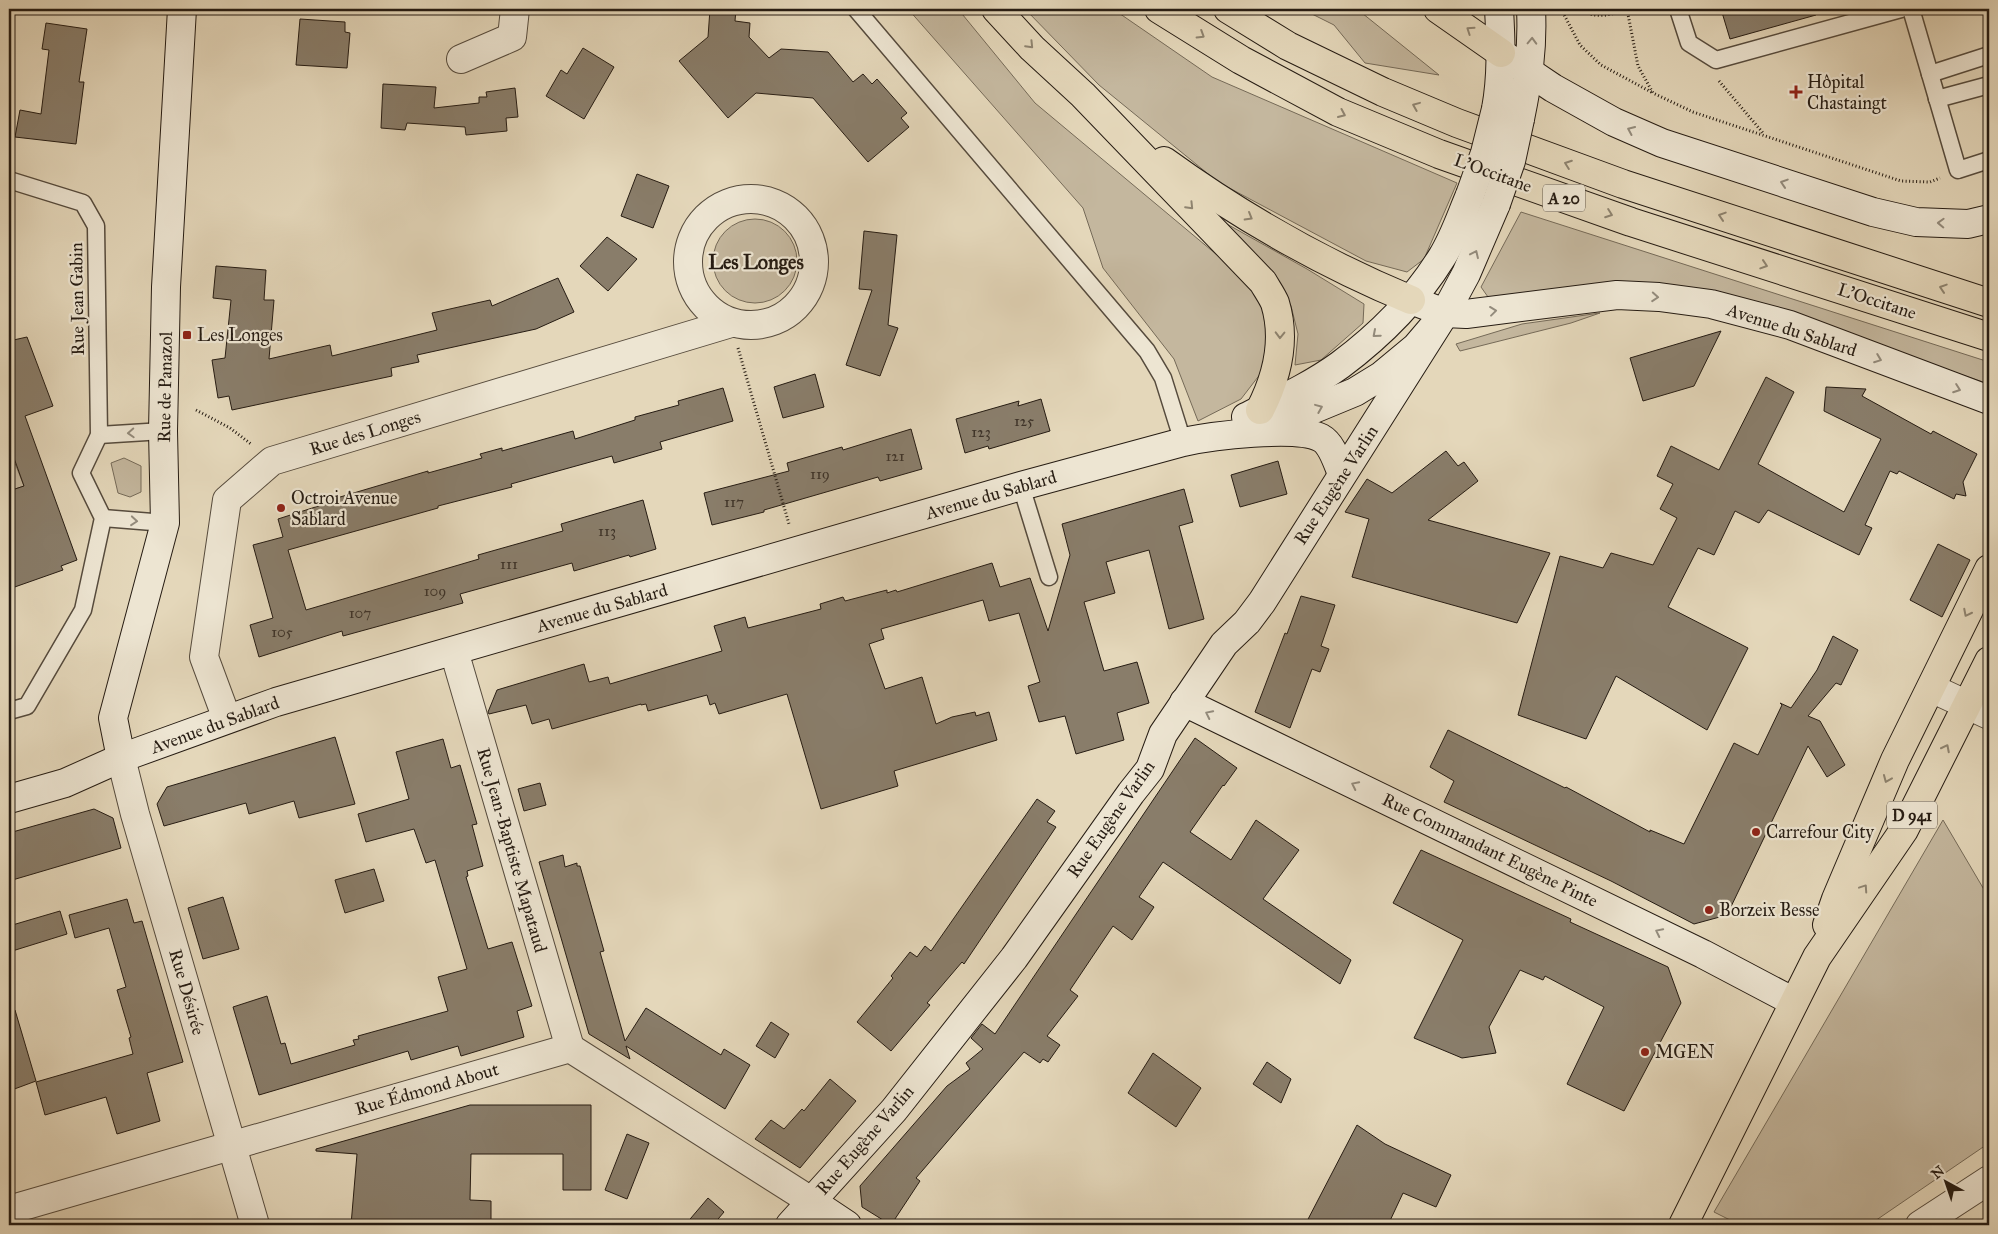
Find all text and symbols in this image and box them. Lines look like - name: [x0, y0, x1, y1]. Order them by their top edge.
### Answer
- one-way arrow: [1467, 27, 1476, 36]
- one-way arrow: [1195, 28, 1204, 38]
- one-way arrow: [1527, 37, 1537, 44]
- one-way arrow: [1024, 39, 1033, 48]
- place label: Hôpital Chastaingt: [1807, 71, 1887, 115]
- marker: Hôpital Chastaingt: [1789, 85, 1803, 99]
- one-way arrow: [1412, 102, 1421, 113]
- one-way arrow: [1337, 107, 1346, 118]
- one-way arrow: [1627, 125, 1636, 136]
- street label: L'Occitane: [1451, 149, 1535, 197]
- one-way arrow: [1564, 160, 1573, 170]
- one-way arrow: [1781, 179, 1789, 189]
- road number: A 20: [1543, 184, 1585, 212]
- one-way arrow: [1184, 200, 1193, 209]
- one-way arrow: [1604, 208, 1613, 218]
- one-way arrow: [1244, 211, 1253, 221]
- one-way arrow: [1718, 212, 1726, 222]
- one-way arrow: [1937, 218, 1944, 228]
- street label: Rue Jean Gabin: [65, 242, 90, 356]
- district label: Les Longes: [708, 250, 804, 275]
- one-way arrow: [1469, 250, 1480, 259]
- one-way arrow: [1759, 259, 1767, 269]
- street label: L'Occitane: [1835, 278, 1919, 324]
- one-way arrow: [1939, 283, 1948, 293]
- one-way arrow: [1651, 291, 1659, 302]
- street label: Avenue du Sablard: [1723, 298, 1860, 361]
- one-way arrow: [1490, 306, 1498, 317]
- place label: Les Longes: [197, 324, 283, 347]
- one-way arrow: [1373, 328, 1382, 337]
- marker: Les Longes: [181, 329, 193, 341]
- street label: Rue de Panazol: [153, 331, 177, 443]
- one-way arrow: [1275, 332, 1285, 339]
- one-way arrow: [1873, 353, 1882, 363]
- one-way arrow: [1952, 383, 1960, 393]
- one-way arrow: [1314, 403, 1323, 414]
- street label: Rue des Longes: [307, 406, 424, 461]
- house number: 125: [1014, 412, 1034, 430]
- street label: Rue Eugène Varlin: [1289, 421, 1384, 549]
- house number: 123: [971, 423, 991, 441]
- one-way arrow: [127, 427, 135, 438]
- house number: 121: [885, 447, 905, 465]
- house number: 119: [810, 465, 830, 483]
- street label: Avenue du Sablard: [922, 466, 1059, 524]
- place label: Octroi Avenue Sablard: [291, 487, 397, 530]
- house number: 117: [724, 493, 744, 511]
- marker: Octroi Avenue Sablard: [275, 502, 287, 514]
- one-way arrow: [130, 515, 138, 526]
- house number: 113: [598, 522, 616, 540]
- house number: 111: [500, 555, 518, 573]
- street label: Avenue du Sablard: [533, 579, 670, 637]
- house number: 109: [424, 582, 446, 600]
- house number: 107: [349, 604, 371, 622]
- one-way arrow: [1963, 608, 1974, 617]
- house number: 105: [271, 623, 293, 641]
- street label: Avenue du Sablard: [147, 692, 282, 759]
- one-way arrow: [1205, 710, 1214, 720]
- street label: Rue Jean-Baptiste Mapataud: [471, 745, 552, 955]
- one-way arrow: [1940, 745, 1950, 754]
- street label: Rue Eugène Varlin: [1062, 756, 1161, 882]
- one-way arrow: [1882, 774, 1893, 783]
- one-way arrow: [1351, 781, 1360, 791]
- street label: Rue Commandant Eugène Pinte: [1378, 788, 1601, 913]
- road number: D 941: [1887, 802, 1937, 828]
- place label: Carrefour City: [1766, 821, 1875, 843]
- marker: Carrefour City: [1750, 826, 1762, 838]
- one-way arrow: [1858, 885, 1867, 894]
- place label: Borzeix Besse: [1719, 899, 1819, 921]
- marker: Borzeix Besse: [1703, 904, 1715, 916]
- one-way arrow: [1655, 928, 1664, 939]
- street label: Rue Désirée: [164, 947, 210, 1037]
- place label: MGEN: [1655, 1041, 1715, 1063]
- marker: MGEN: [1639, 1046, 1651, 1058]
- street label: Rue Édmond About: [352, 1056, 502, 1120]
- street label: Rue Eugène Varlin: [811, 1081, 919, 1200]
- north arrow: [1920, 1156, 1970, 1206]
- text: N: [1928, 1162, 1948, 1183]

